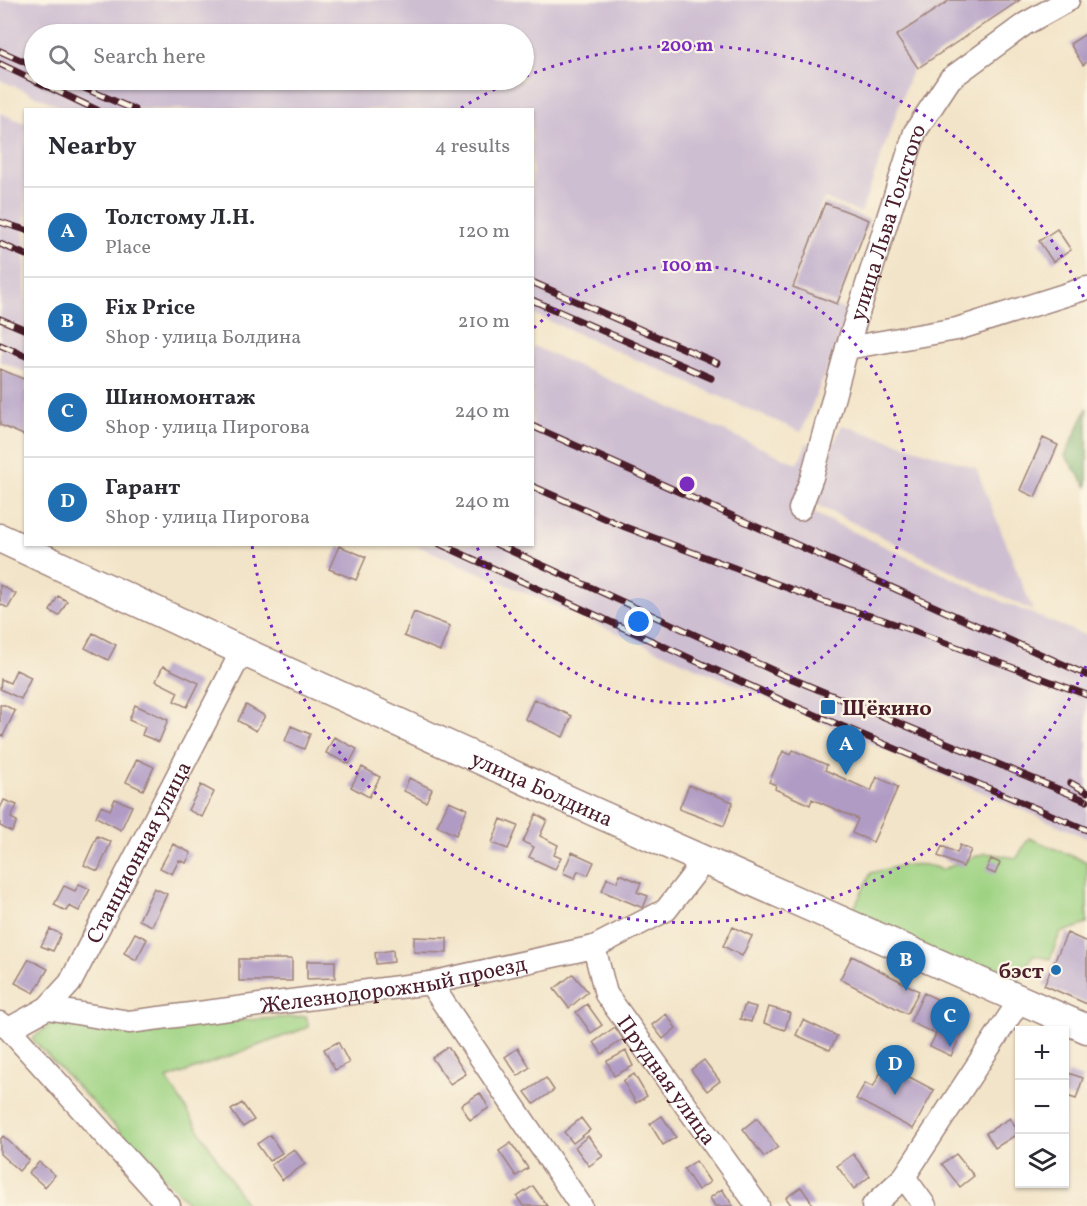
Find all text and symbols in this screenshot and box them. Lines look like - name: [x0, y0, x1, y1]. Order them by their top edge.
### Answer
- search box: [24, 24, 534, 90]
- text: 200 m: [661, 34, 713, 59]
- icon: search: [45, 41, 78, 74]
- text: Search here: [93, 42, 206, 73]
- street label: улица Льва Толстого: [843, 118, 935, 326]
- text: Nearby: [48, 129, 137, 165]
- text: 4 results: [435, 133, 510, 161]
- text: Толстому Л.Н.: [105, 203, 255, 234]
- text: A: [60, 218, 75, 246]
- text: 120 m: [458, 218, 510, 246]
- text: Place: [105, 234, 151, 262]
- text: 100 m: [662, 254, 712, 279]
- text: Fix Price: [105, 293, 195, 324]
- text: B: [61, 308, 74, 336]
- text: 210 m: [458, 308, 510, 336]
- text: Shop · улица Болдина: [105, 324, 301, 352]
- text: Шиномонтаж: [105, 383, 256, 414]
- text: C: [61, 398, 74, 426]
- text: 240 m: [455, 398, 510, 426]
- text: Shop · улица Пирогова: [105, 414, 310, 442]
- text: Гарант: [105, 473, 180, 504]
- centre of rings: [677, 474, 697, 494]
- text: D: [60, 488, 75, 516]
- text: 240 m: [455, 488, 510, 516]
- text: Shop · улица Пирогова: [105, 504, 310, 532]
- your location: [624, 607, 653, 636]
- place label: Щёкино: [842, 694, 932, 725]
- marker: Щёкино: [819, 698, 837, 716]
- pin: A: [826, 726, 866, 775]
- street label: улица Болдина: [465, 744, 617, 836]
- street label: Станционная улица: [80, 756, 200, 950]
- pin: B: [886, 942, 926, 991]
- street label: Железнодорожный проезд: [258, 949, 530, 1023]
- place label: бэст: [999, 957, 1044, 988]
- marker: бэст: [1049, 963, 1063, 977]
- pin: C: [930, 998, 970, 1047]
- street label: Прудная улица: [608, 1010, 723, 1153]
- map controls: [1015, 1026, 1069, 1188]
- button: +: [1015, 1026, 1069, 1080]
- pin: D: [876, 1046, 914, 1095]
- button: −: [1015, 1080, 1069, 1134]
- button: layers: [1015, 1134, 1069, 1188]

